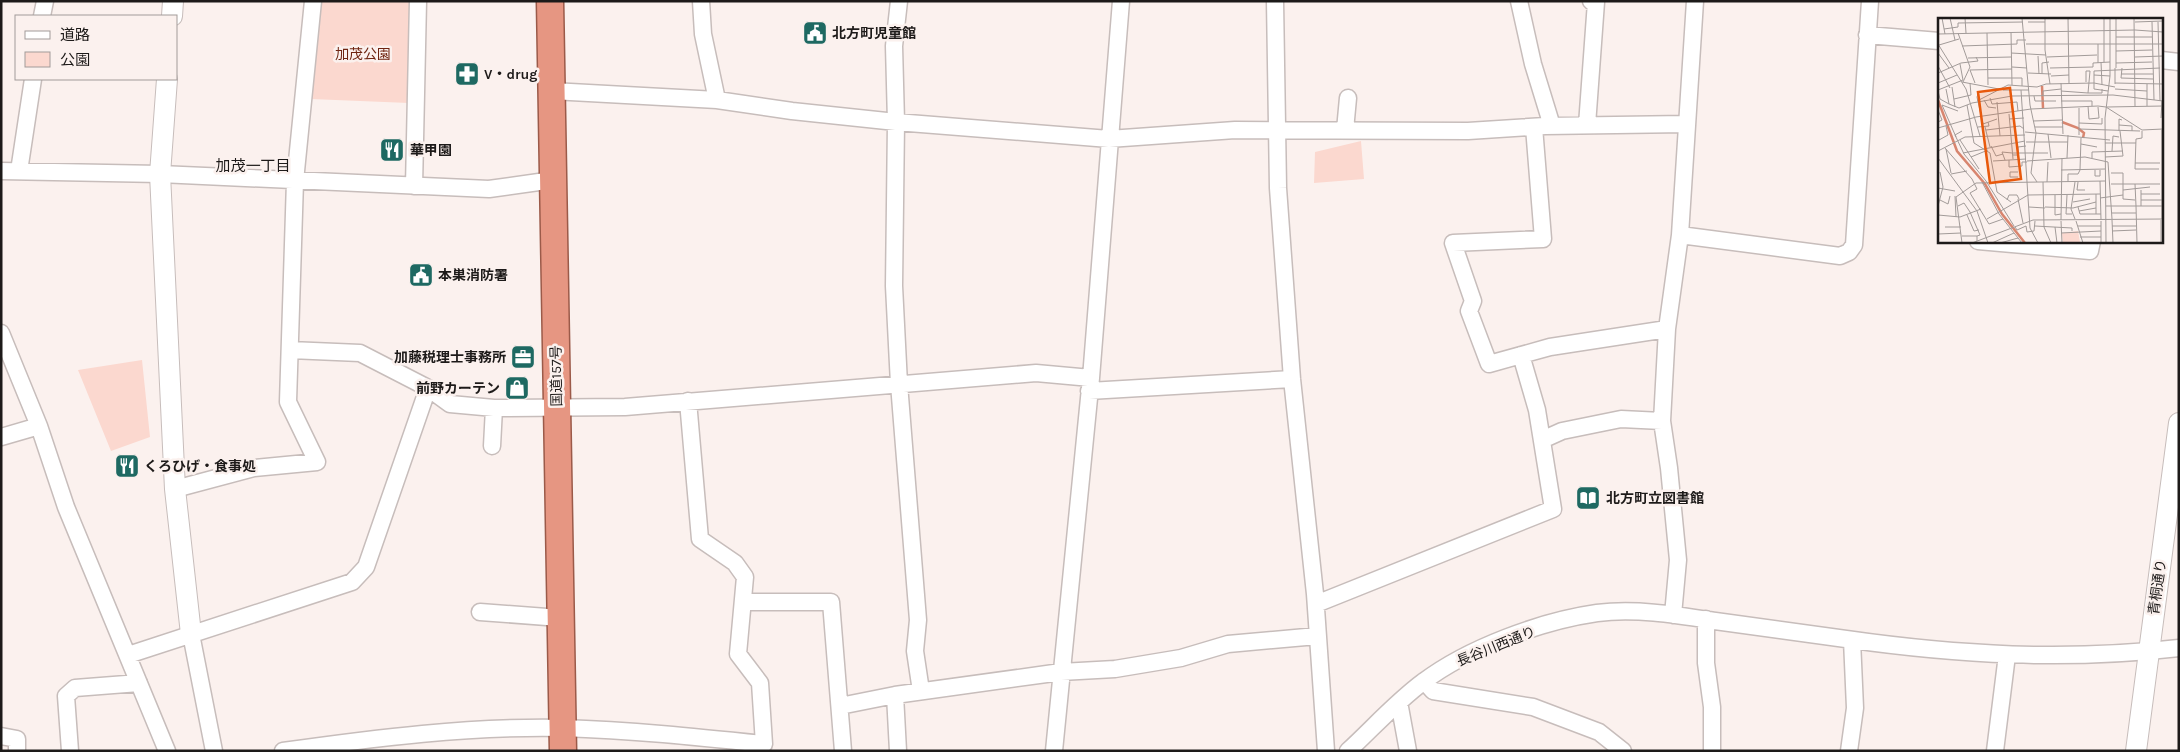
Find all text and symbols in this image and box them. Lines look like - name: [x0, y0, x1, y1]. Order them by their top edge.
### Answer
- legend: [15, 15, 178, 80]
- inset map: [1938, 18, 2162, 242]
- public building icon: 北方町児童館: [802, 20, 828, 46]
- place label: 北方町児童館: [832, 25, 916, 42]
- text: 道路: [60, 26, 90, 44]
- park label: 加茂公園: [335, 46, 391, 63]
- text: 公園: [60, 51, 90, 69]
- pharmacy icon: V・drug: [454, 61, 480, 87]
- place label: V・drug: [484, 66, 537, 83]
- restaurant icon: 華甲園: [379, 137, 405, 163]
- place label: 華甲園: [410, 142, 452, 159]
- district label: 加茂一丁目: [215, 157, 291, 175]
- public building icon: 本巣消防署: [408, 262, 434, 288]
- place label: 本巣消防署: [438, 267, 508, 284]
- office icon: 加藤税理士事務所: [510, 344, 536, 370]
- street label: 国道157号: [547, 345, 566, 407]
- place label: 加藤税理士事務所: [394, 349, 506, 366]
- shop icon: 前野カーテン: [504, 375, 530, 401]
- place label: 前野カーテン: [416, 380, 500, 397]
- restaurant icon: くろひげ・食事処: [114, 453, 140, 479]
- place label: くろひげ・食事処: [144, 458, 256, 475]
- library icon: 北方町立図書館: [1575, 485, 1601, 511]
- place label: 北方町立図書館: [1606, 490, 1704, 507]
- street label: 青桐通り: [2145, 558, 2170, 616]
- street label: 長谷川西通り: [1454, 623, 1538, 670]

